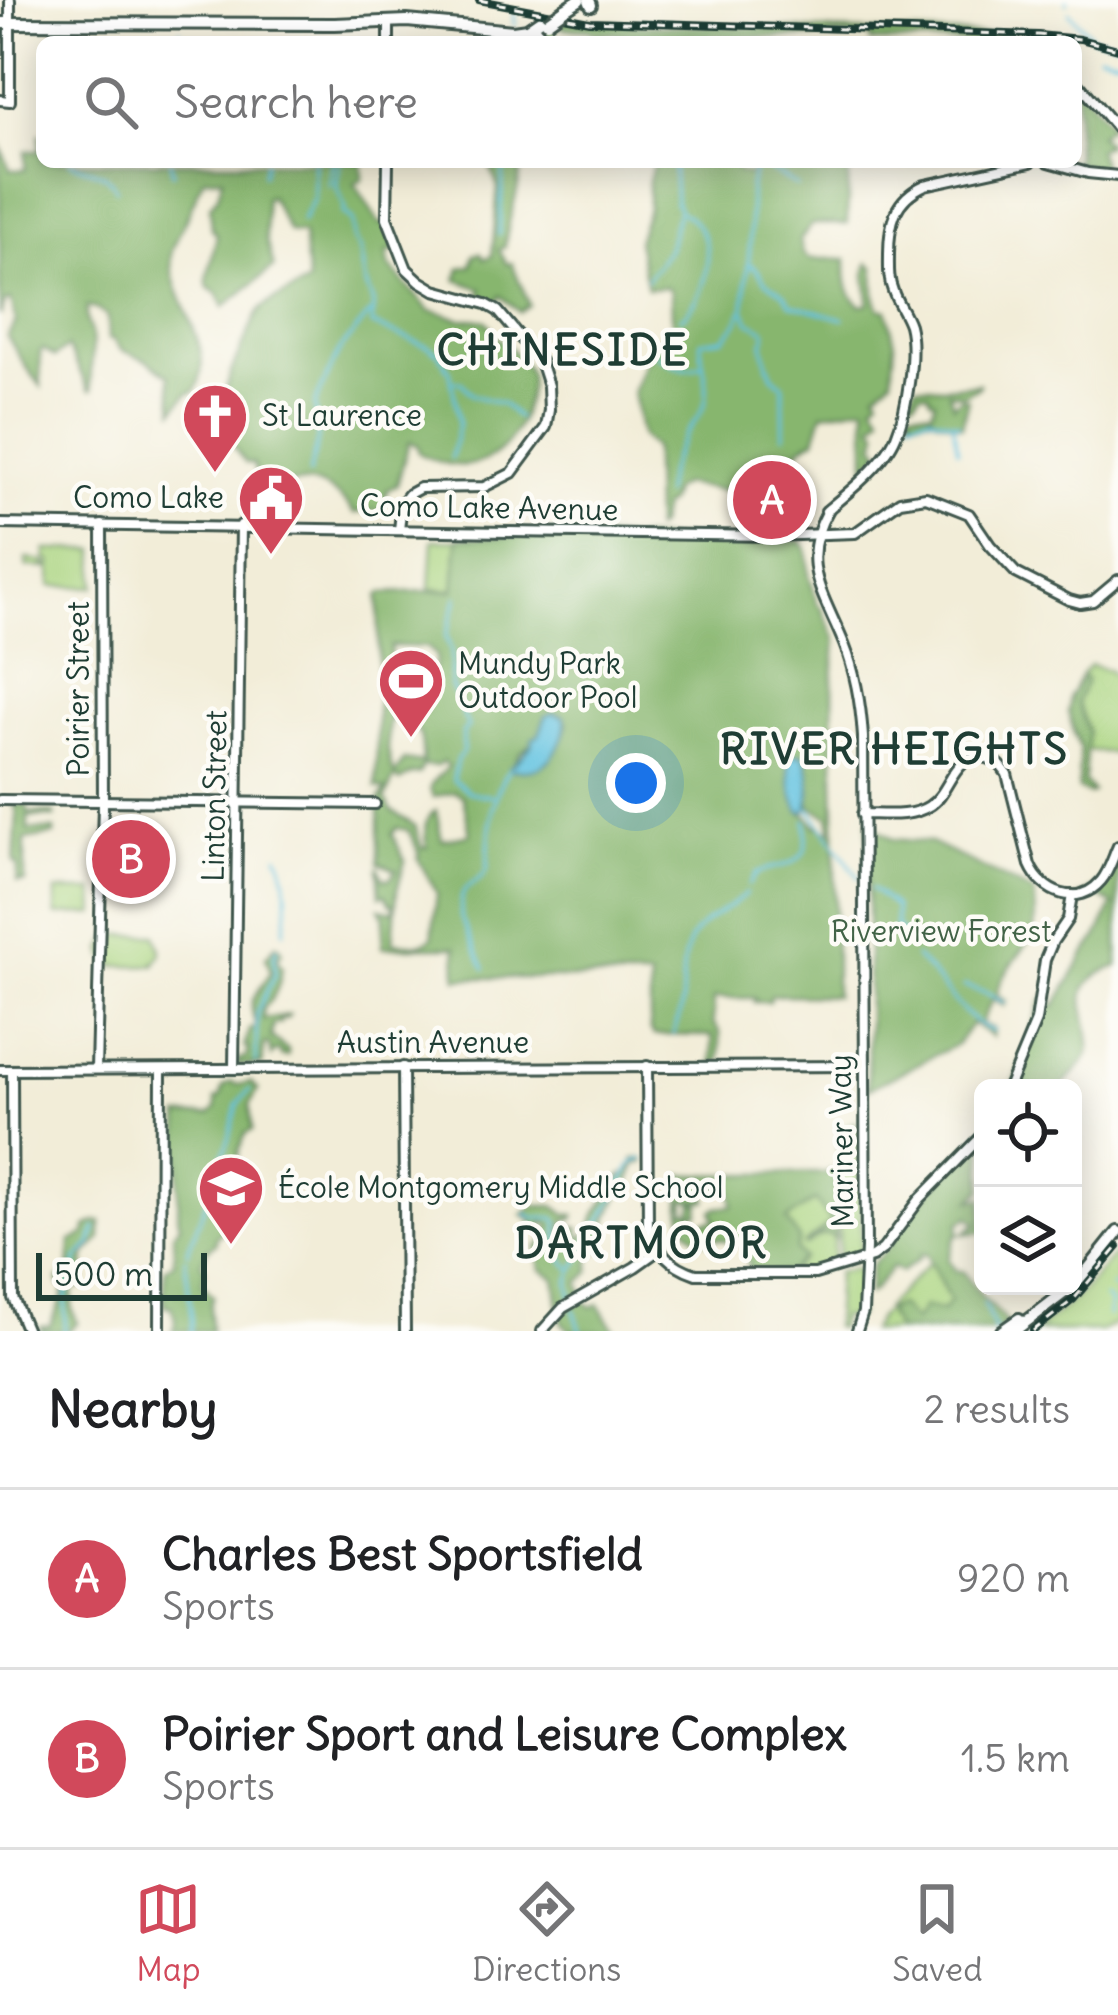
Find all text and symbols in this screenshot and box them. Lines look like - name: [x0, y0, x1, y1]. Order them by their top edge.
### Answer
- search box: [36, 36, 1082, 168]
- icon: search: [78, 69, 144, 135]
- text: Search here: [174, 74, 418, 130]
- district label: CHINESIDE: [437, 324, 689, 376]
- church icon: St Laurence: [180, 381, 250, 475]
- place label: St Laurence: [262, 396, 422, 434]
- pin: A: [733, 455, 811, 545]
- public building icon: Como Lake: [236, 463, 306, 557]
- place label: Como Lake: [73, 478, 224, 516]
- street label: Como Lake Avenue: [359, 486, 619, 528]
- street label: Poirier Street: [59, 601, 97, 777]
- place label: Mundy Park Outdoor Pool: [458, 644, 637, 716]
- sports icon: Mundy Park Outdoor Pool: [376, 646, 446, 740]
- street label: Linton Street: [194, 710, 234, 882]
- district label: RIVER HEIGHTS: [720, 723, 1070, 775]
- your location: [606, 753, 666, 813]
- pin: B: [92, 814, 170, 904]
- park label: Riverview Forest: [831, 912, 1051, 950]
- street label: Austin Avenue: [337, 1023, 529, 1061]
- street label: Mariner Way: [820, 1054, 862, 1228]
- map controls: [974, 1079, 1082, 1295]
- button: locate: [974, 1079, 1082, 1187]
- school or university icon: École Montgomery Middle School: [196, 1153, 266, 1247]
- place label: École Montgomery Middle School: [278, 1168, 724, 1206]
- button: layers: [974, 1187, 1082, 1295]
- district label: DARTMOOR: [515, 1217, 769, 1269]
- scale bar: [36, 1247, 207, 1300]
- text: 500 m: [54, 1253, 153, 1295]
- text: Nearby: [48, 1377, 217, 1441]
- text: 2 results: [923, 1385, 1070, 1434]
- text: Charles Best Sportsfield: [162, 1526, 643, 1582]
- text: A: [74, 1554, 100, 1603]
- text: 920 m: [957, 1554, 1070, 1603]
- text: Sports: [162, 1582, 275, 1631]
- text: Poirier Sport and Leisure Complex: [162, 1706, 847, 1762]
- text: B: [74, 1734, 100, 1783]
- text: 1.5 km: [961, 1734, 1070, 1783]
- text: Sports: [162, 1762, 275, 1811]
- tab: Map: [135, 1876, 201, 1990]
- tab: Directions: [472, 1876, 621, 1990]
- tab: Saved: [892, 1876, 983, 1990]

